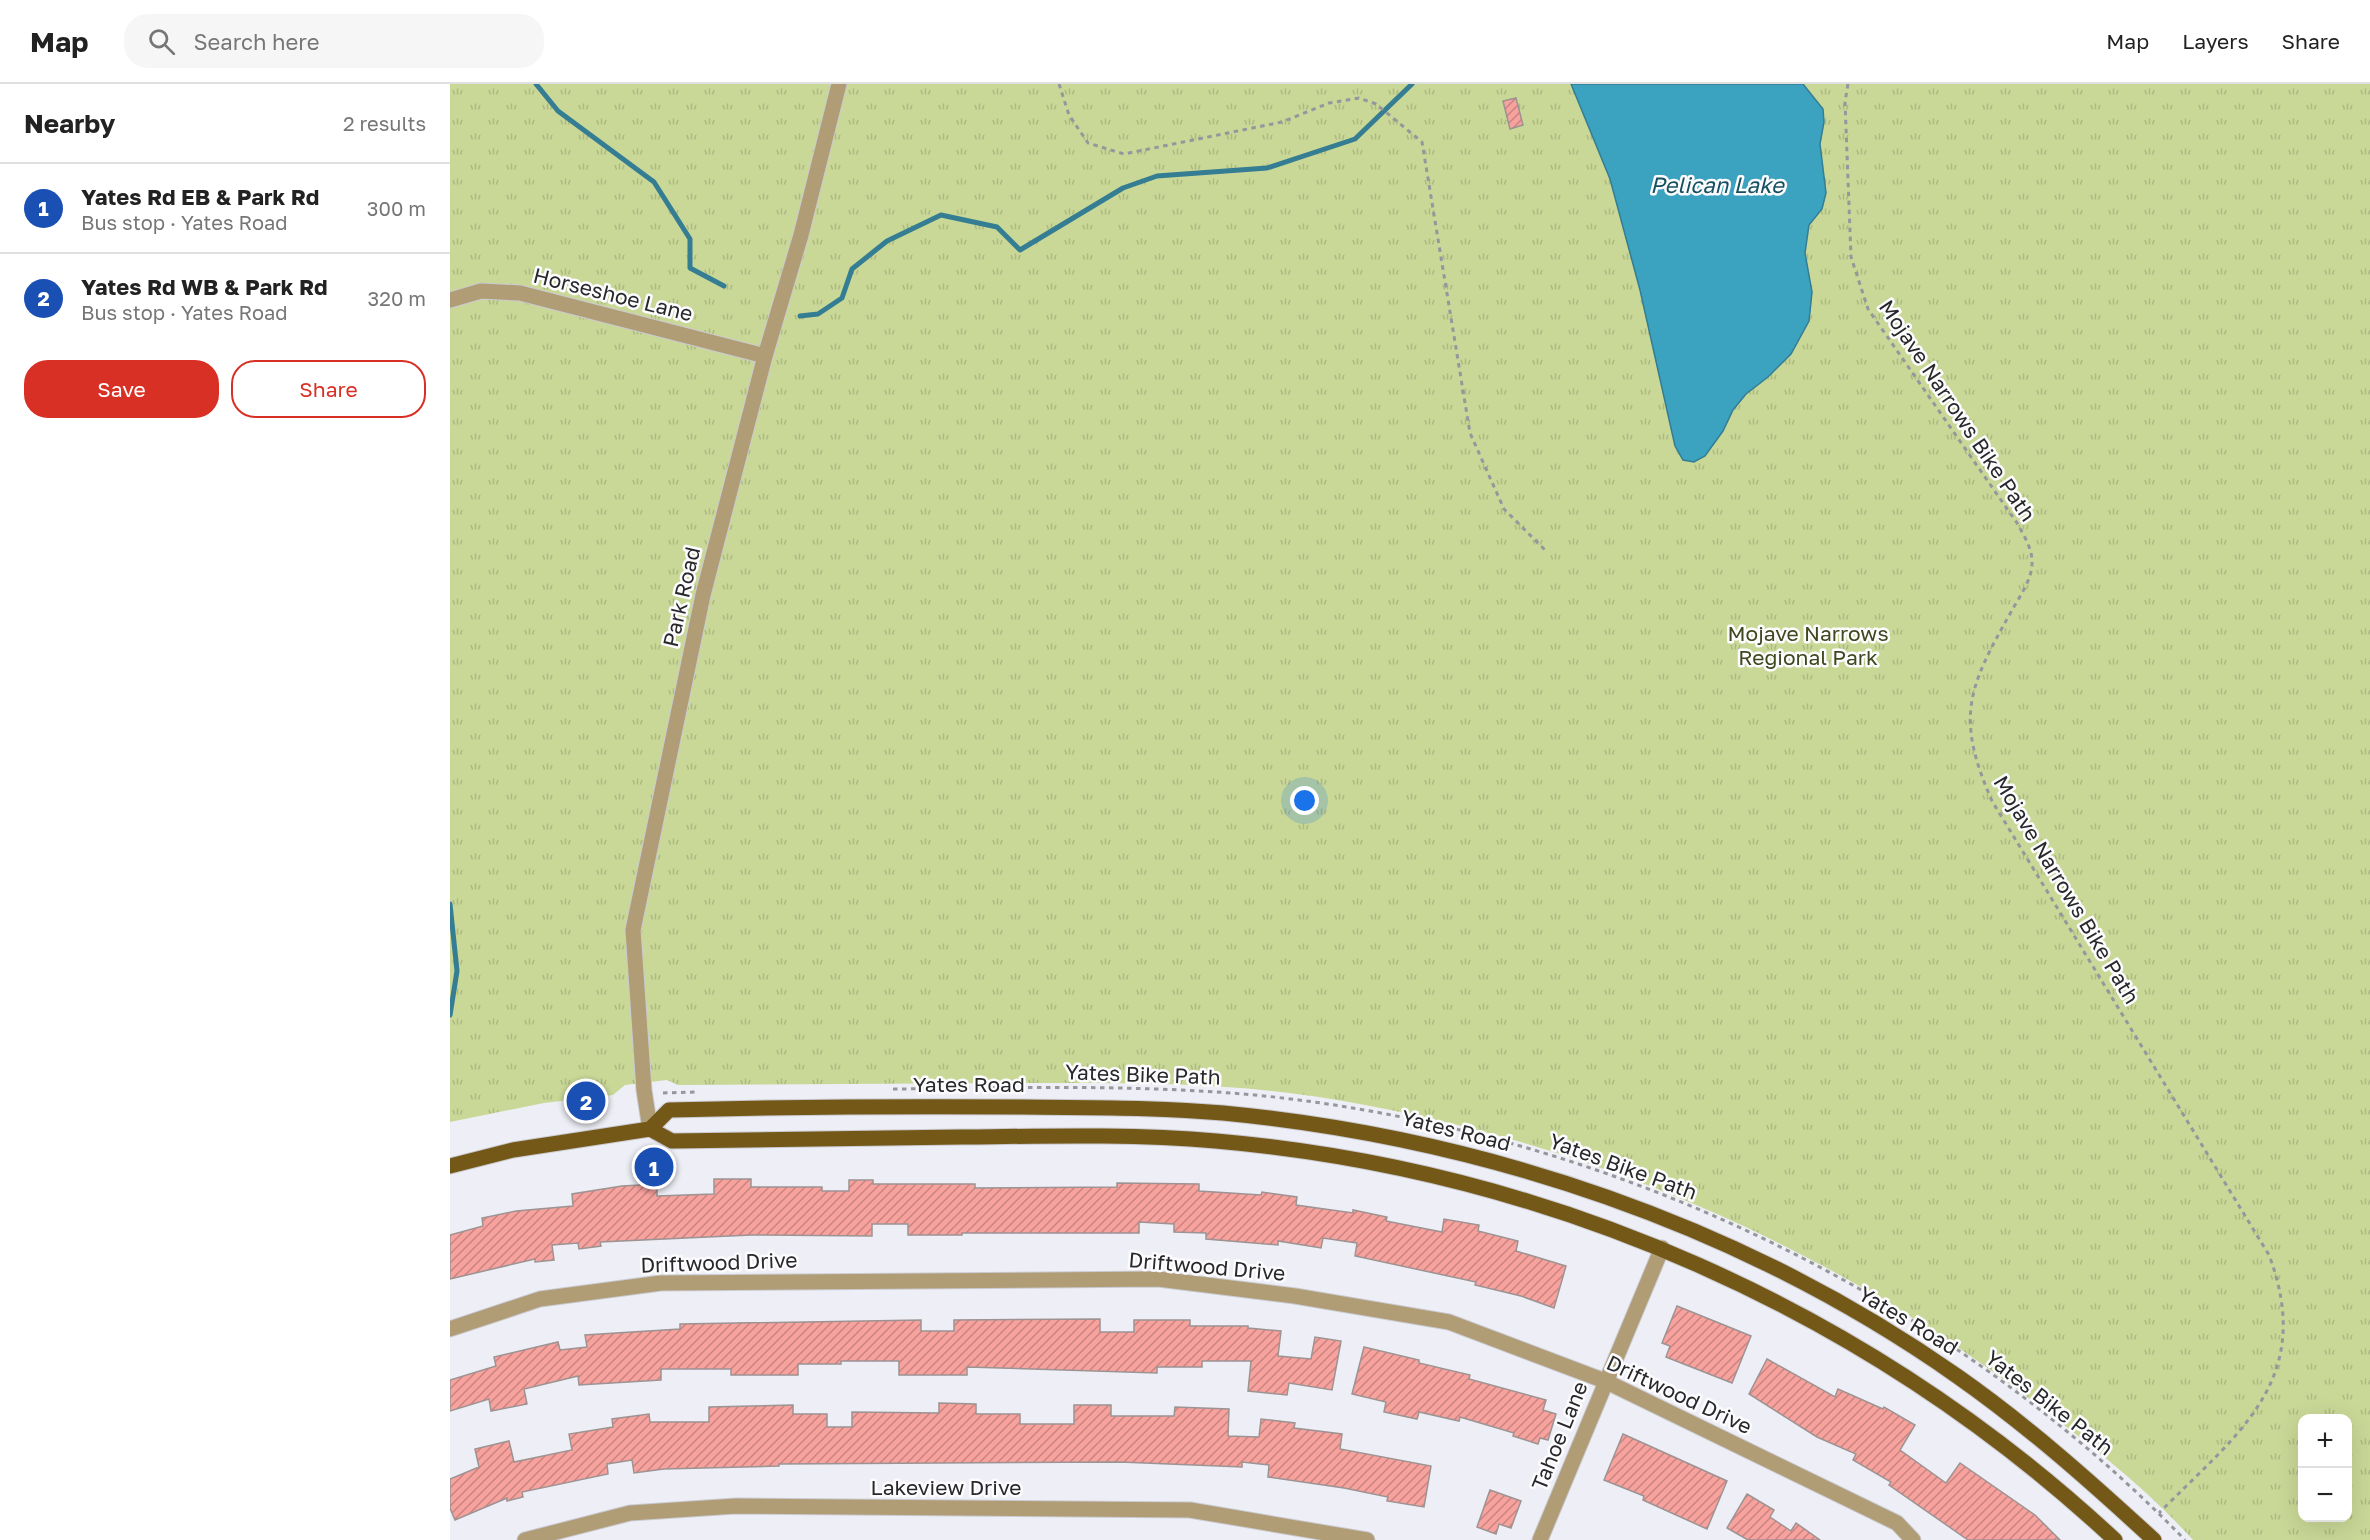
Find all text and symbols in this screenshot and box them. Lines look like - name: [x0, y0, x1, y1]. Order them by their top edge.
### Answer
- search box: [124, 14, 544, 68]
- text: Map: [30, 25, 88, 58]
- icon: search: [145, 25, 178, 58]
- text: Search here: [193, 28, 319, 55]
- text: Map: [2106, 28, 2149, 54]
- text: Layers: [2182, 28, 2249, 54]
- text: Share: [2282, 28, 2340, 54]
- text: Nearby: [24, 108, 115, 139]
- text: 2 results: [343, 111, 426, 135]
- water label: Pelican Lake: [1650, 171, 1786, 198]
- text: Yates Rd EB & Park Rd: [81, 183, 319, 210]
- text: 1: [38, 196, 49, 220]
- text: 300 m: [367, 196, 426, 220]
- text: Bus stop · Yates Road: [81, 210, 288, 234]
- street label: Horseshoe Lane: [531, 262, 696, 326]
- text: Yates Rd WB & Park Rd: [81, 273, 328, 300]
- text: 2: [37, 286, 50, 310]
- text: 320 m: [368, 286, 426, 310]
- street label: Mojave Narrows Bike Path: [1874, 295, 2042, 526]
- text: Bus stop · Yates Road: [81, 300, 288, 324]
- button: Save: [24, 360, 219, 418]
- button: Share: [231, 360, 426, 418]
- street label: Park Road: [657, 544, 705, 649]
- park label: Mojave Narrows Regional Park: [1727, 620, 1889, 670]
- street label: Mojave Narrows Bike Path: [1988, 771, 2145, 1008]
- your location: [1290, 786, 1319, 815]
- street label: Yates Bike Path: [1065, 1058, 1221, 1090]
- street label: Yates Road: [913, 1071, 1025, 1097]
- pin: 2: [566, 1078, 606, 1124]
- street label: Yates Road: [1399, 1104, 1514, 1156]
- street label: Yates Bike Path: [1546, 1127, 1701, 1205]
- pin: 1: [634, 1144, 674, 1190]
- street label: Driftwood Drive: [640, 1246, 798, 1278]
- street label: Driftwood Drive: [1128, 1246, 1287, 1286]
- street label: Yates Road: [1854, 1280, 1963, 1360]
- street label: Yates Bike Path: [1980, 1344, 2119, 1460]
- street label: Driftwood Drive: [1603, 1349, 1756, 1439]
- street label: Tahoe Lane: [1525, 1377, 1593, 1494]
- map controls: [2298, 1414, 2352, 1522]
- button: +: [2298, 1414, 2352, 1468]
- button: −: [2298, 1468, 2352, 1522]
- street label: Lakeview Drive: [871, 1474, 1021, 1500]

